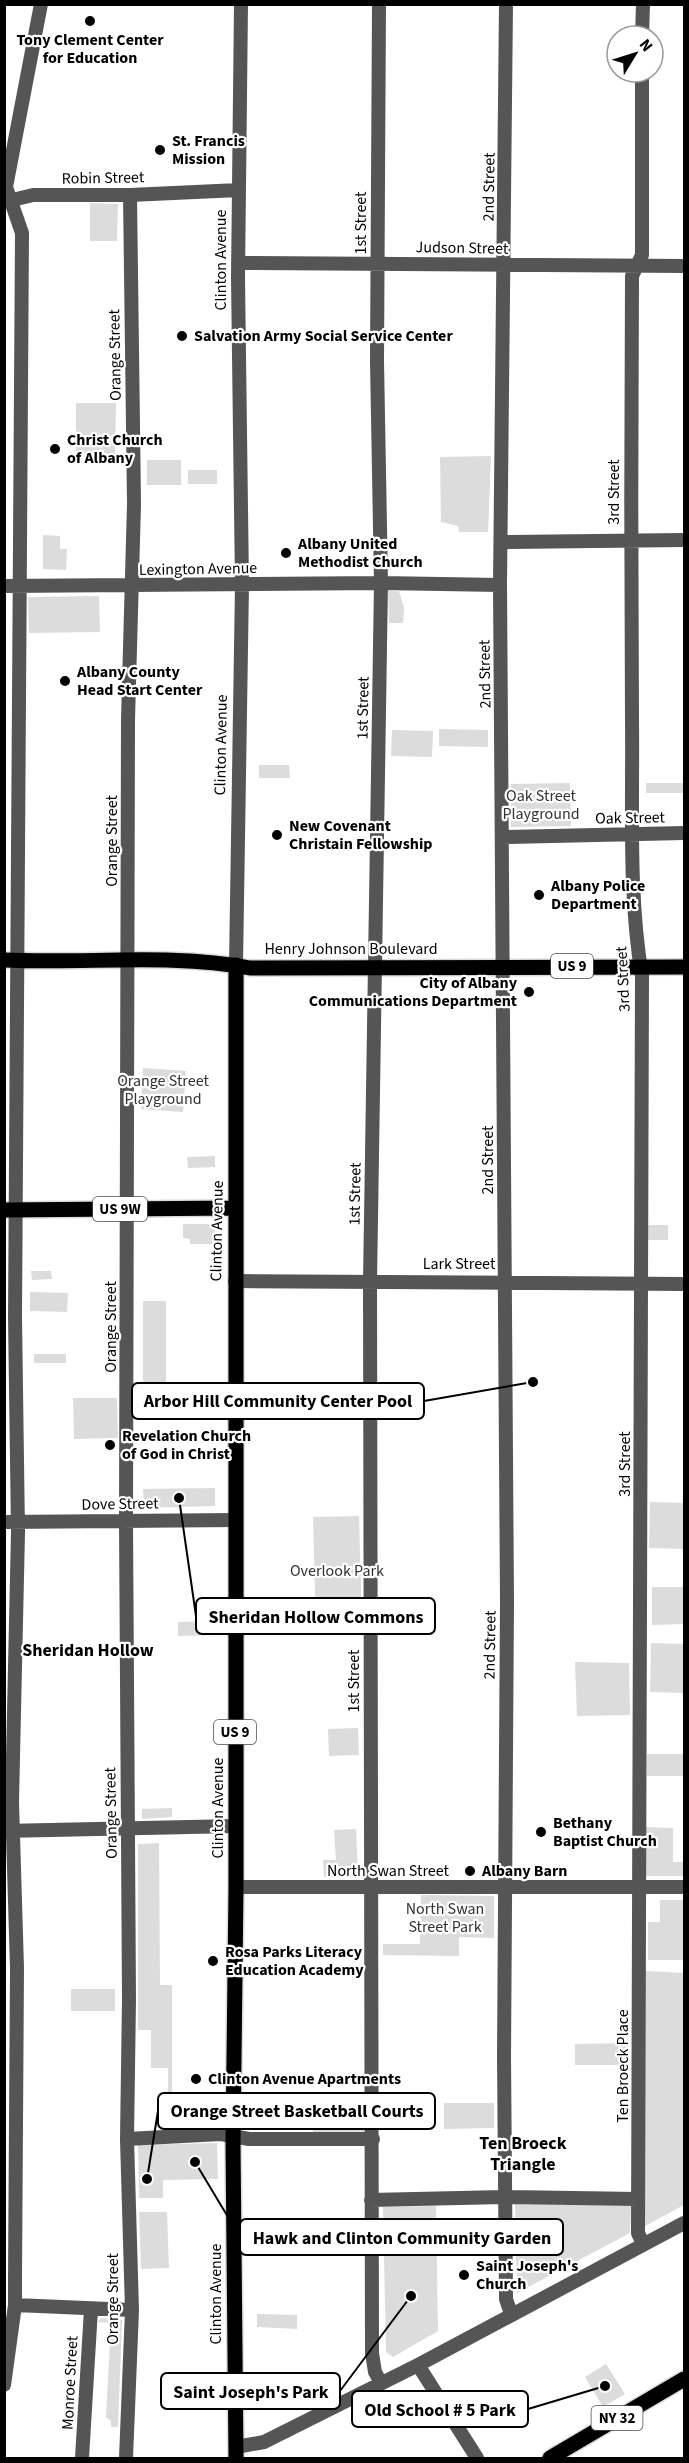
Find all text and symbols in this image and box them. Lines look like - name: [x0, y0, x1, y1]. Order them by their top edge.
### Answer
- marker: Tony Clement Center for Education: [83, 14, 97, 28]
- north arrow: [605, 24, 665, 84]
- place label: Tony Clement Center for Education: [16, 29, 164, 69]
- text: N: [634, 34, 658, 56]
- place label: St. Francis Mission: [172, 130, 245, 170]
- marker: St. Francis Mission: [153, 143, 167, 157]
- street label: 2nd Street: [477, 152, 501, 222]
- street label: Robin Street: [62, 166, 145, 190]
- street label: 1st Street: [350, 191, 372, 255]
- street label: Clinton Avenue: [210, 209, 232, 311]
- street label: Judson Street: [415, 236, 509, 260]
- street label: Orange Street: [103, 308, 127, 401]
- place label: Salvation Army Social Service Center: [194, 325, 453, 347]
- marker: Salvation Army Social Service Center: [175, 329, 189, 343]
- place label: Christ Church of Albany: [67, 429, 163, 469]
- marker: Christ Church of Albany: [48, 442, 62, 456]
- street label: 3rd Street: [603, 459, 625, 525]
- place label: Albany United Methodist Church: [297, 533, 423, 573]
- marker: Albany United Methodist Church: [279, 546, 293, 560]
- street label: Lexington Avenue: [139, 557, 257, 581]
- street label: 2nd Street: [473, 639, 497, 709]
- place label: Albany County Head Start Center: [76, 661, 203, 701]
- marker: Albany County Head Start Center: [58, 674, 72, 688]
- street label: 1st Street: [351, 676, 375, 740]
- street label: Clinton Avenue: [209, 694, 233, 796]
- park label: Oak Street Playground: [502, 785, 580, 825]
- street label: Orange Street: [101, 795, 123, 887]
- street label: Oak Street: [595, 806, 666, 830]
- place label: New Covenant Christain Fellowship: [289, 815, 433, 855]
- marker: New Covenant Christain Fellowship: [270, 828, 284, 842]
- place label: Albany Police Department: [550, 875, 645, 915]
- marker: Albany Police Department: [532, 888, 546, 902]
- street label: Henry Johnson Boulevard: [264, 938, 438, 960]
- street label: 3rd Street: [610, 945, 636, 1012]
- road number: US 9: [551, 954, 593, 978]
- place label: City of Albany Communications Department: [309, 972, 518, 1012]
- marker: City of Albany Communications Department: [522, 985, 536, 999]
- park label: Orange Street Playground: [117, 1070, 209, 1110]
- street label: 2nd Street: [477, 1125, 499, 1194]
- street label: 1st Street: [343, 1162, 367, 1226]
- street label: Clinton Avenue: [205, 1180, 229, 1282]
- road number: US 9W: [93, 1197, 147, 1221]
- street label: Lark Street: [423, 1253, 496, 1275]
- street label: Orange Street: [100, 1281, 122, 1373]
- callout: Arbor Hill Community Center Pool: [132, 1383, 424, 1419]
- text: Arbor Hill Community Center Pool: [143, 1389, 412, 1414]
- place label: Revelation Church of God in Christ: [122, 1425, 251, 1465]
- street label: 3rd Street: [614, 1431, 636, 1497]
- marker: Revelation Church of God in Christ: [103, 1438, 117, 1452]
- street label: Dove Street: [81, 1492, 159, 1516]
- park label: Overlook Park: [290, 1560, 384, 1582]
- callout: Sheridan Hollow Commons: [196, 1598, 435, 1634]
- text: Sheridan Hollow Commons: [209, 1605, 423, 1630]
- street label: 2nd Street: [478, 1610, 502, 1680]
- district label: Sheridan Hollow: [22, 1638, 154, 1663]
- street label: 1st Street: [343, 1649, 365, 1713]
- road number: US 9: [214, 1720, 256, 1744]
- street label: Clinton Avenue: [207, 1757, 229, 1859]
- street label: Orange Street: [99, 1766, 123, 1859]
- place label: Bethany Baptist Church: [553, 1812, 657, 1852]
- marker: Bethany Baptist Church: [534, 1825, 548, 1839]
- street label: North Swan Street: [327, 1860, 450, 1882]
- place label: Albany Barn: [481, 1860, 568, 1882]
- marker: Albany Barn: [463, 1864, 477, 1878]
- park label: North Swan Street Park: [406, 1898, 484, 1938]
- place label: Rosa Parks Literacy Education Academy: [225, 1941, 364, 1981]
- marker: Rosa Parks Literacy Education Academy: [206, 1954, 220, 1968]
- street label: Ten Broeck Place: [612, 2009, 634, 2123]
- place label: Clinton Avenue Apartments: [208, 2068, 401, 2090]
- marker: Clinton Avenue Apartments: [189, 2072, 203, 2086]
- callout: Orange Street Basketball Courts: [158, 2093, 435, 2129]
- text: Orange Street Basketball Courts: [170, 2099, 424, 2124]
- district label: Ten Broeck Triangle: [479, 2131, 567, 2177]
- callout: Hawk and Clinton Community Garden: [240, 2219, 563, 2255]
- text: Hawk and Clinton Community Garden: [253, 2226, 551, 2251]
- street label: Clinton Avenue: [205, 2243, 227, 2345]
- street label: Orange Street: [102, 2253, 124, 2345]
- place label: Saint Joseph's Church: [476, 2255, 578, 2295]
- marker: Saint Joseph's Church: [457, 2268, 471, 2282]
- street label: Monroe Street: [57, 2335, 83, 2431]
- callout: Saint Joseph's Park: [161, 2373, 340, 2409]
- text: Saint Joseph's Park: [173, 2380, 329, 2405]
- callout: Old School # 5 Park: [352, 2391, 528, 2427]
- text: Old School # 5 Park: [364, 2398, 516, 2423]
- road number: NY 32: [592, 2406, 642, 2430]

